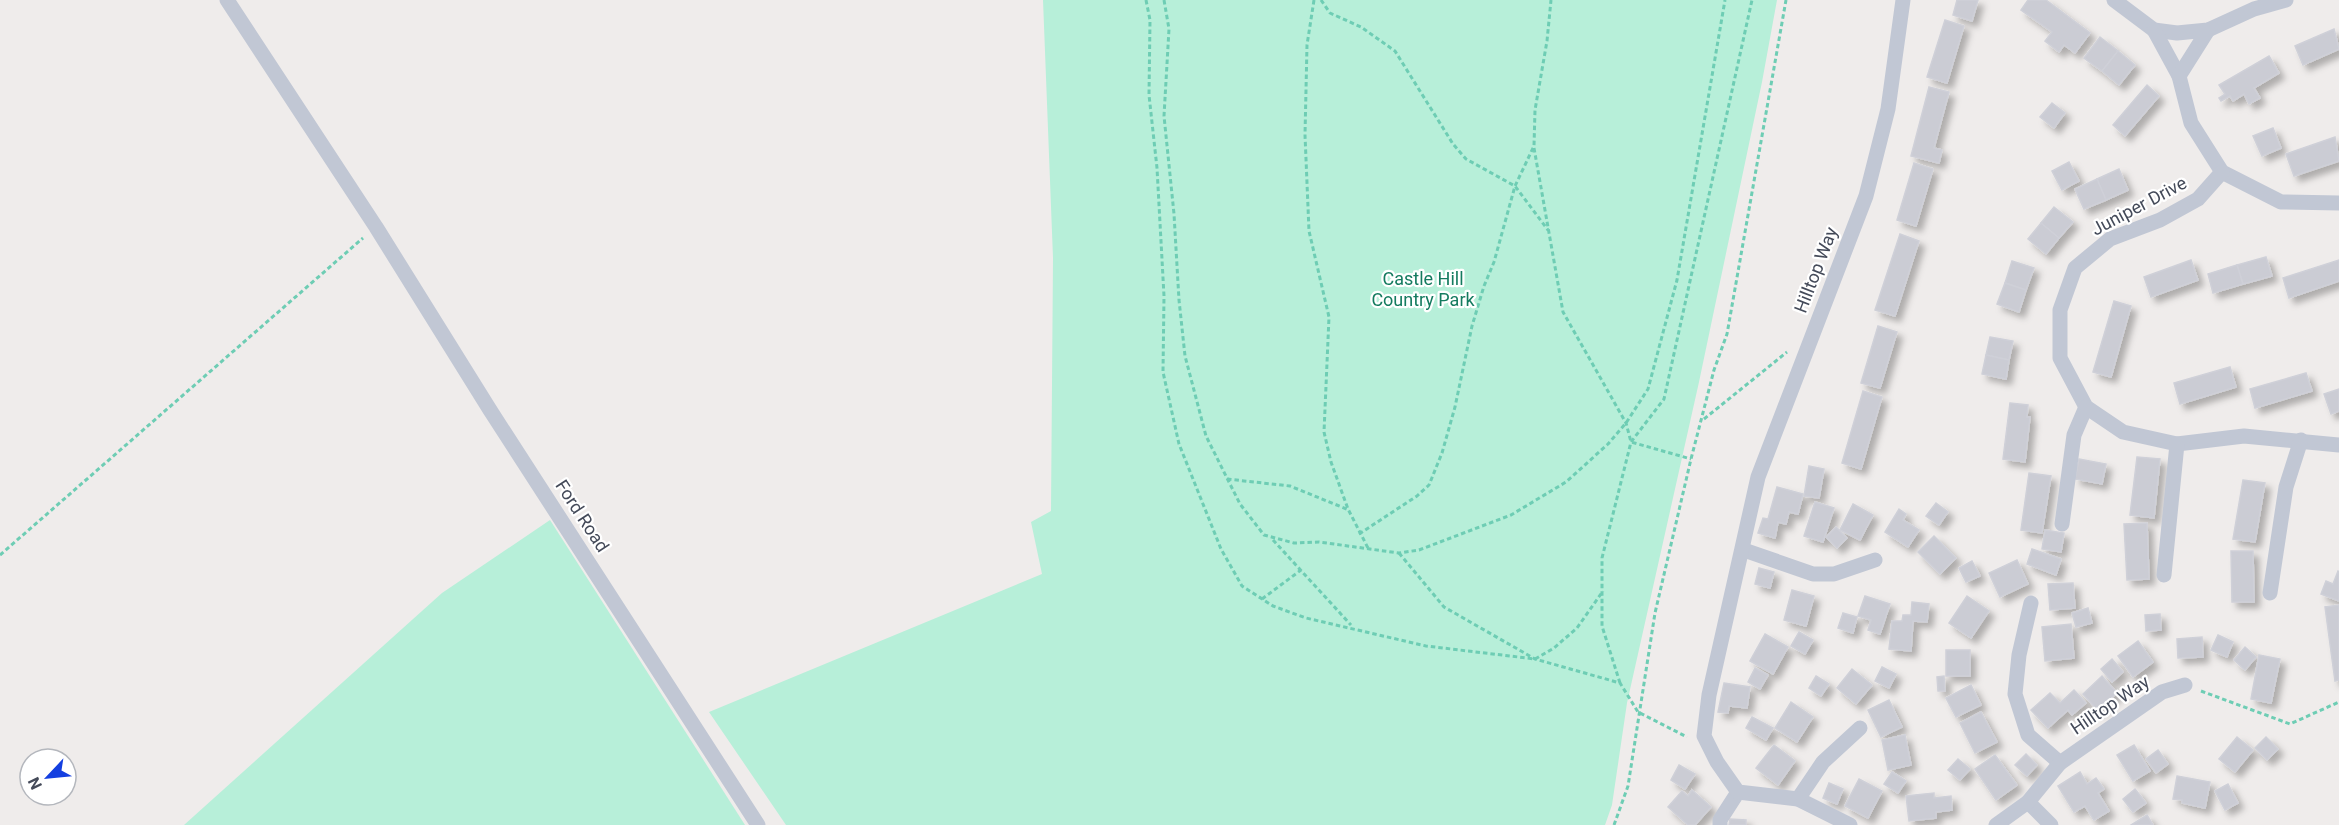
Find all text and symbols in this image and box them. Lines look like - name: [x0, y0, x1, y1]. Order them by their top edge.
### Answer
- street label: Juniper Drive: [2088, 172, 2190, 239]
- street label: Hilltop Way: [1790, 223, 1842, 316]
- park label: Castle Hill Country Park: [1371, 268, 1475, 310]
- street label: Ford Road: [551, 476, 614, 556]
- street label: Hilltop Way: [2066, 670, 2153, 739]
- north arrow: [18, 747, 78, 807]
- text: N: [24, 774, 46, 793]

